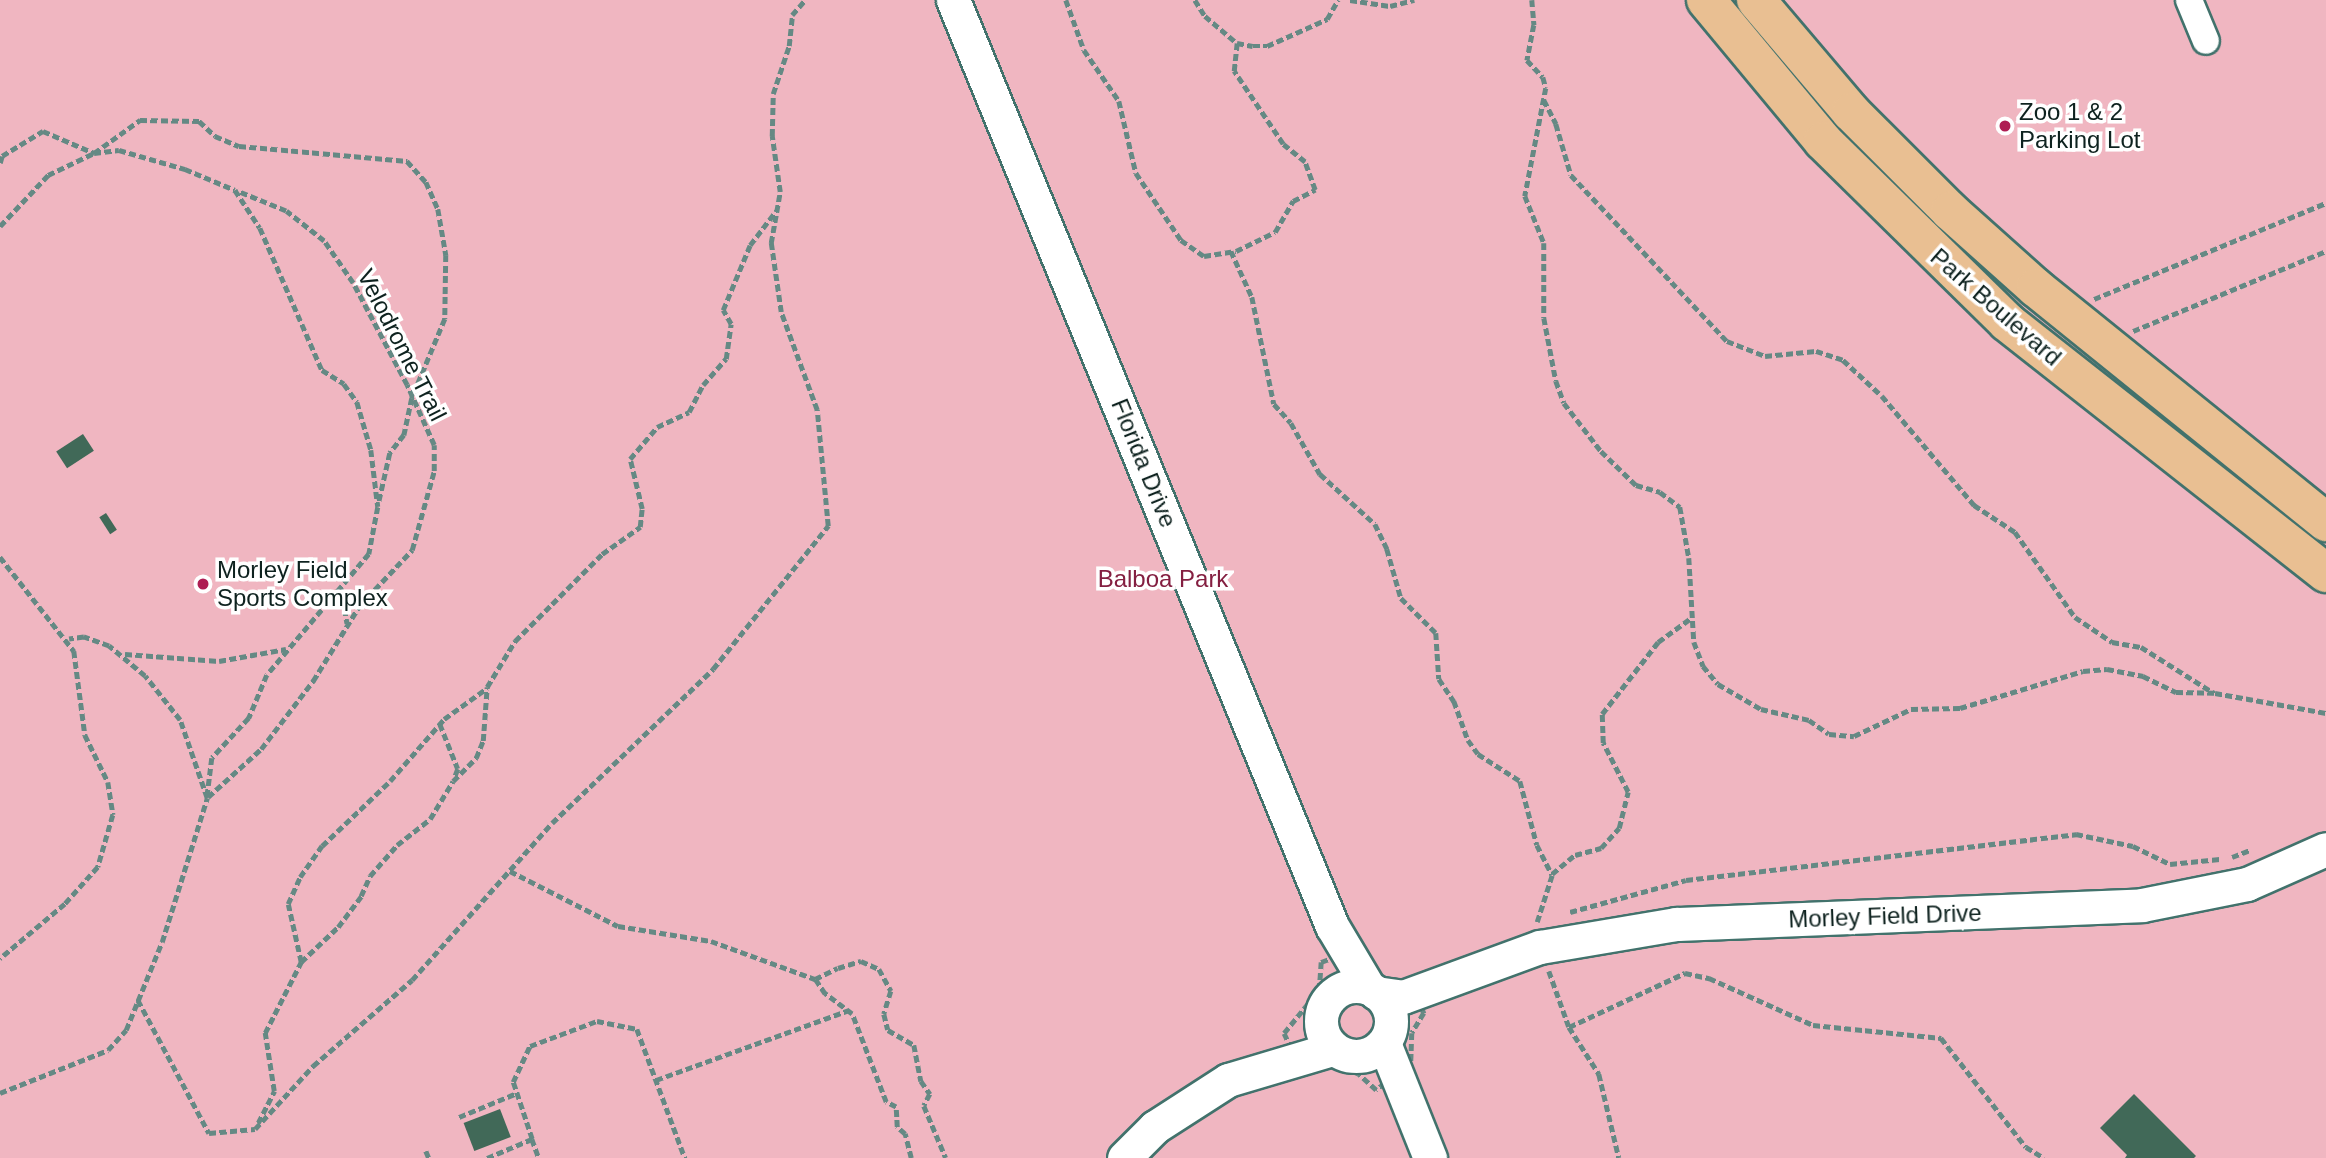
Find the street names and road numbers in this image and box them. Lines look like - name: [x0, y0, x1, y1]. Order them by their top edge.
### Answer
- street label: Park Boulevard: [1925, 242, 2067, 372]
- street label: Velodrome Trail: [351, 264, 453, 426]
- street label: Florida Drive: [1105, 395, 1183, 531]
- street label: Morley Field Drive: [1788, 898, 1982, 934]

